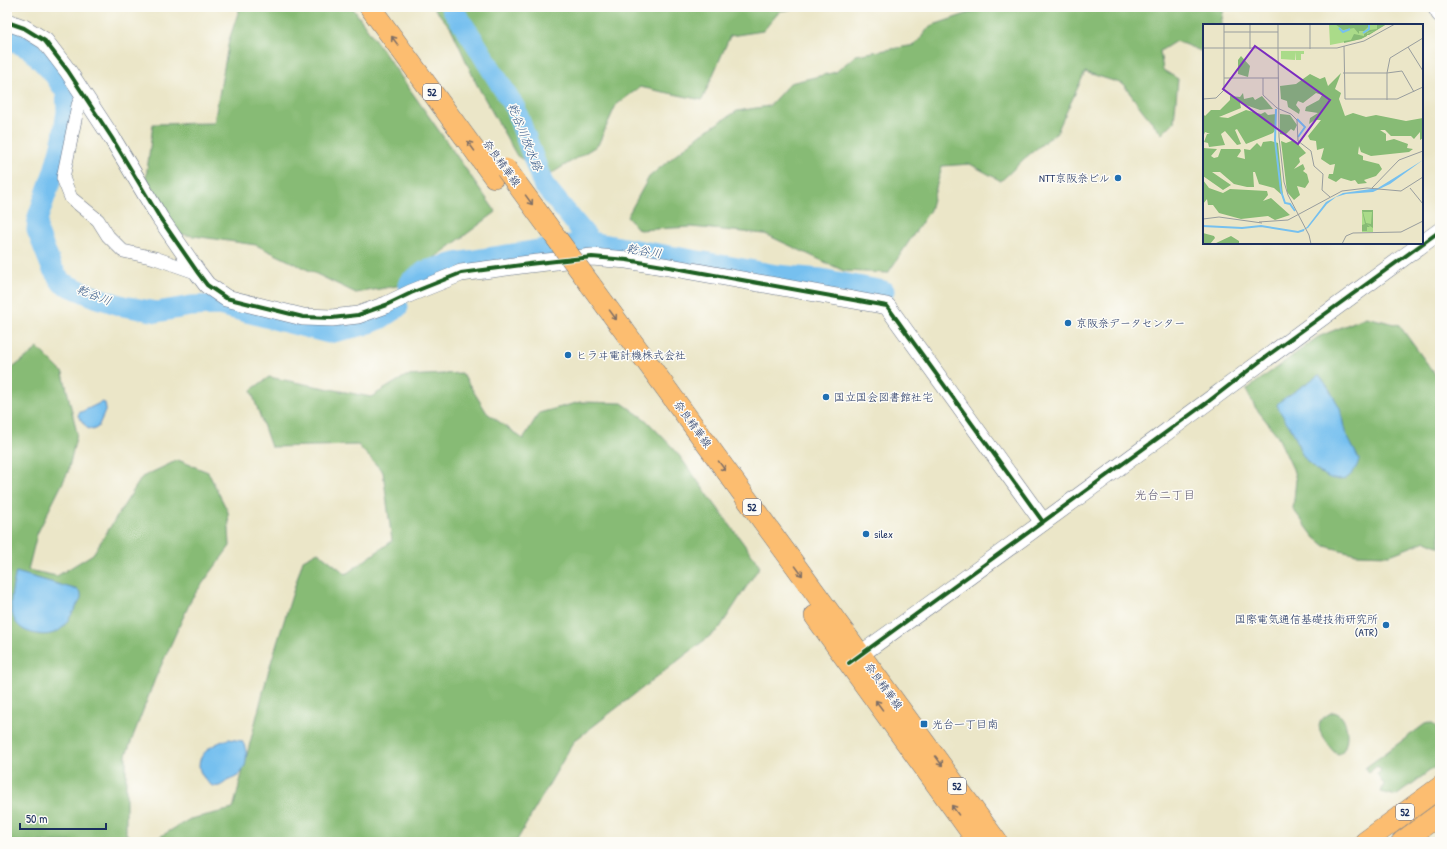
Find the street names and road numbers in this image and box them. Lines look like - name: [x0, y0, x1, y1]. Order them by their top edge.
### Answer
- road number: 52: [423, 84, 441, 100]
- street label: 奈良精華線: [480, 137, 524, 189]
- street label: 奈良精華線: [671, 398, 715, 450]
- road number: 52: [743, 499, 761, 515]
- street label: 奈良精華線: [862, 660, 906, 712]
- road number: 52: [948, 778, 966, 794]
- road number: 52: [1396, 804, 1414, 820]

